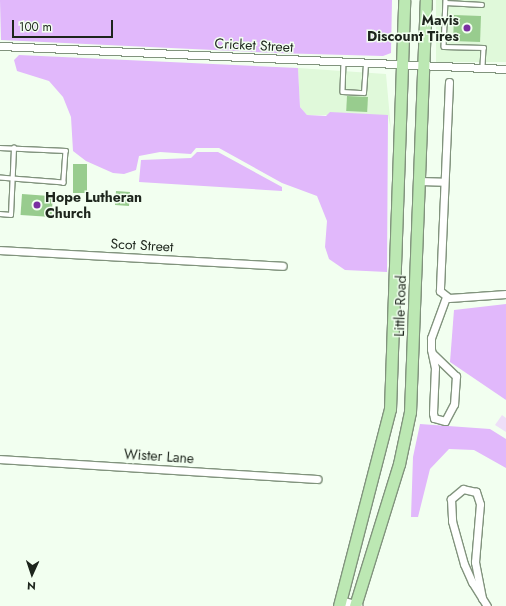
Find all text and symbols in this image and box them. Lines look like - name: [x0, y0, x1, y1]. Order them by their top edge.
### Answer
- scale bar: [14, 12, 115, 38]
- place label: Mavis Discount Tires: [367, 12, 459, 44]
- text: 100 m: [19, 18, 52, 36]
- marker: Mavis Discount Tires: [462, 23, 472, 33]
- street label: Cricket Street: [214, 35, 294, 55]
- place label: Hope Lutheran Church: [45, 189, 142, 222]
- marker: Hope Lutheran Church: [32, 200, 42, 210]
- street label: Scot Street: [110, 235, 174, 255]
- street label: Little Road: [391, 275, 409, 337]
- street label: Wister Lane: [123, 445, 195, 467]
- north arrow: [12, 554, 52, 594]
- text: N: [27, 578, 36, 594]

